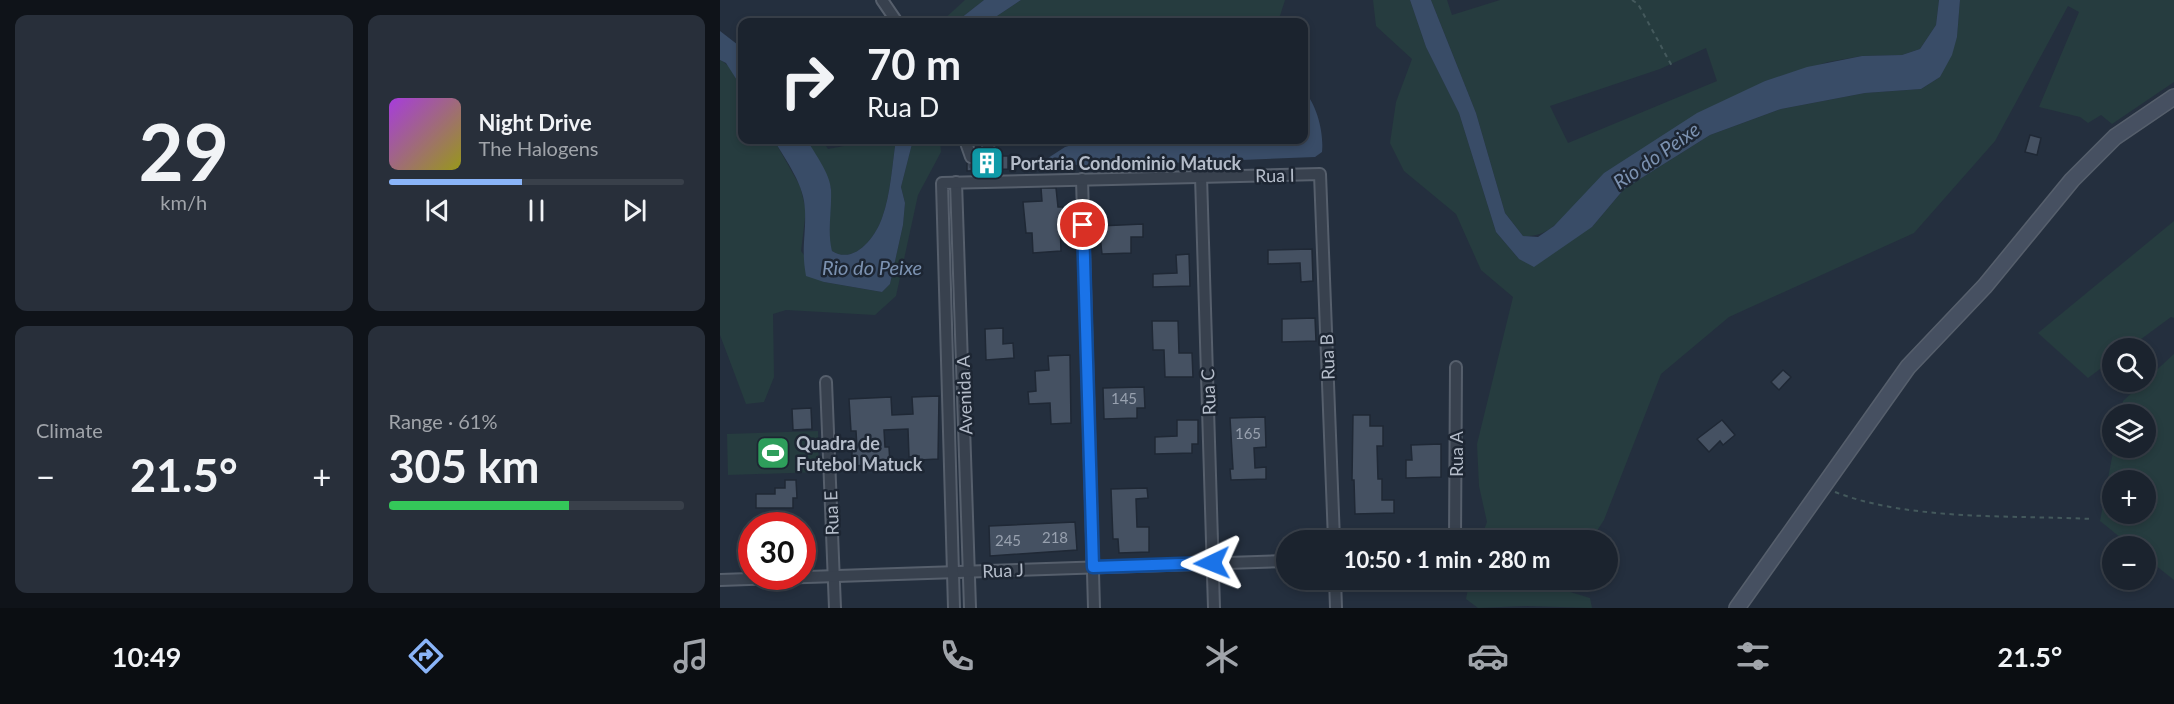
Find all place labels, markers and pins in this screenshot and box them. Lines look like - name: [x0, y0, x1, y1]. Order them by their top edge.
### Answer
- building icon: Portaria Condominio Matuck: [969, 145, 1005, 181]
- place label: Portaria Condominio Matuck: [1010, 152, 1242, 174]
- pin: [1057, 199, 1108, 250]
- place label: Quadra de Futebol Matuck: [796, 432, 923, 475]
- sports icon: Quadra de Futebol Matuck: [755, 435, 791, 471]

